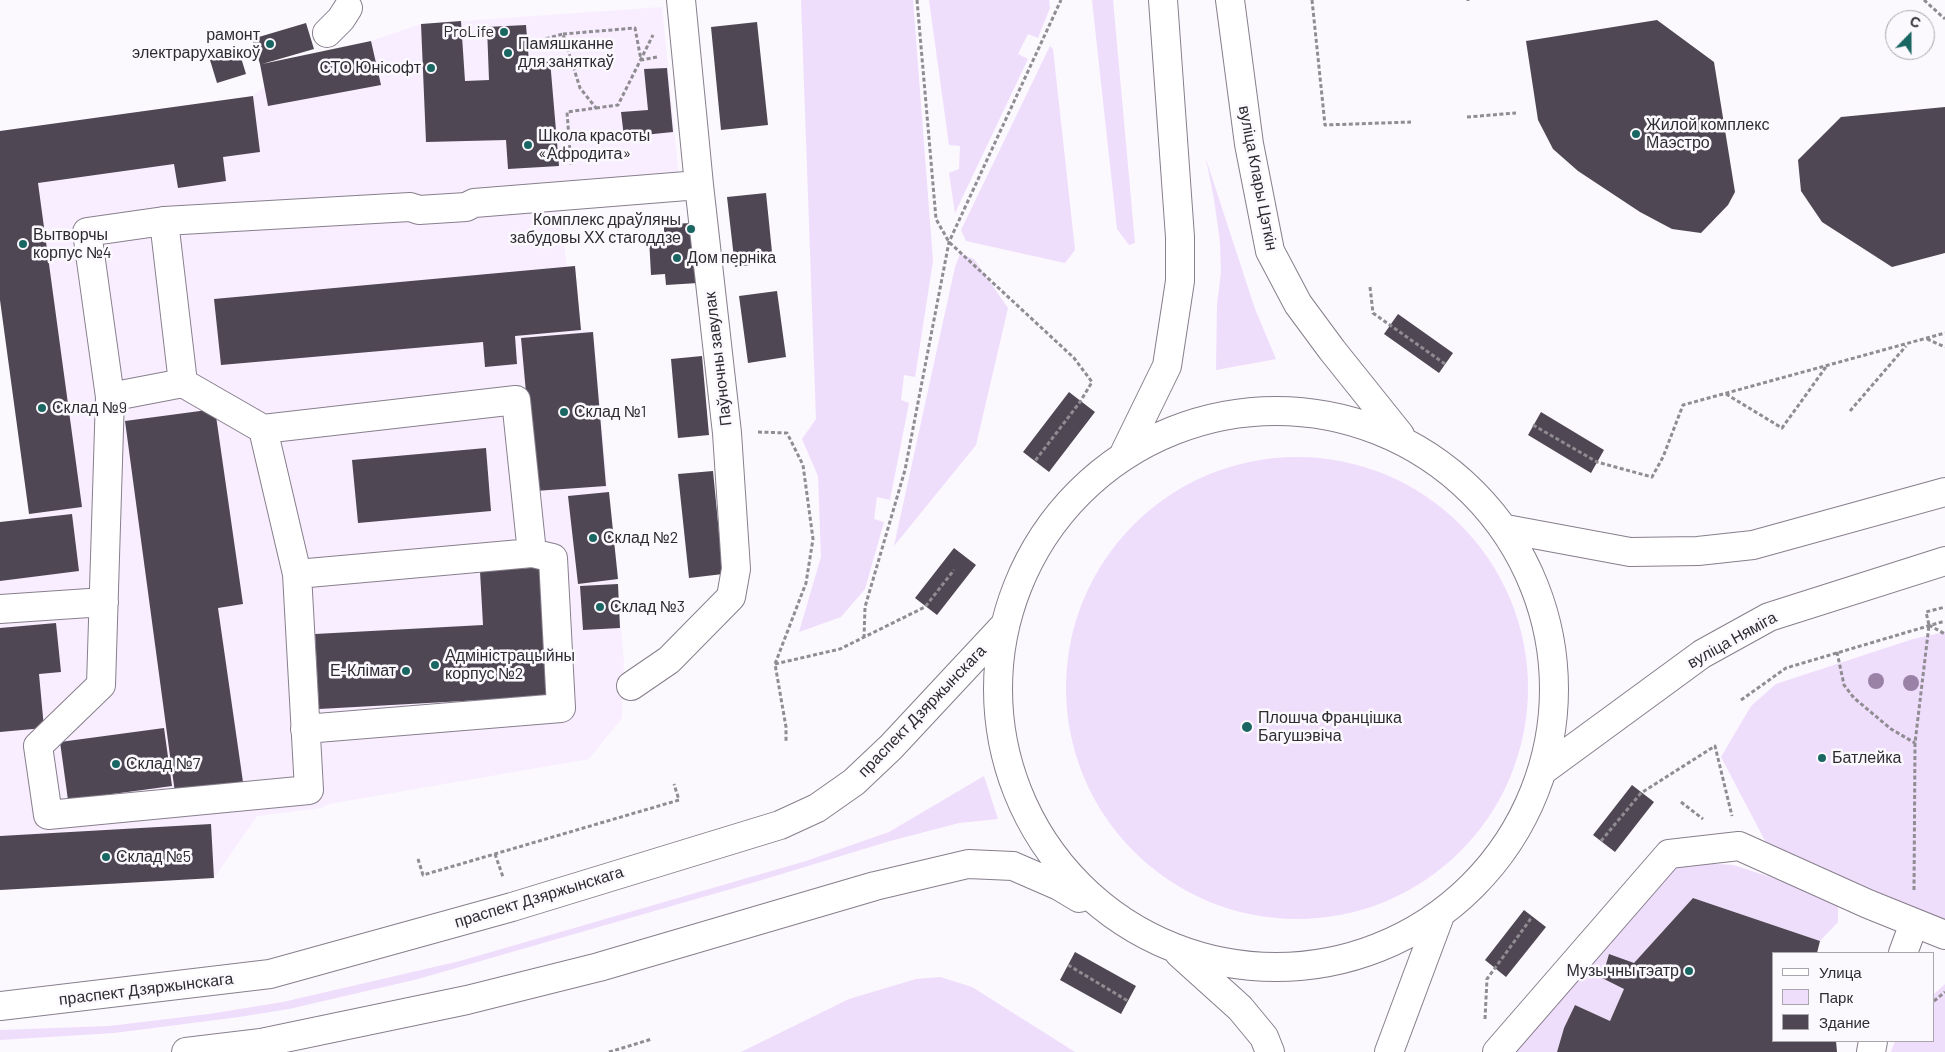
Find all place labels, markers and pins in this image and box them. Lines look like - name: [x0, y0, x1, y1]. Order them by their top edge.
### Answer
- place label: ProLife: [443, 22, 494, 42]
- place label: рамонт электрарухавікоў: [132, 25, 260, 63]
- marker: ProLife: [498, 26, 510, 38]
- place label: Памяшканне для заняткаў: [518, 34, 614, 72]
- marker: рамонт электрарухавікоў: [264, 38, 276, 50]
- marker: Памяшканне для заняткаў: [502, 47, 514, 59]
- place label: СТО Юнісофт: [320, 58, 421, 78]
- marker: СТО Юнісофт: [425, 62, 437, 74]
- place label: Жилой комплекс Маэстро: [1646, 115, 1769, 153]
- place label: Школа красоты «Афродита»: [538, 126, 650, 164]
- marker: Жилой комплекс Маэстро: [1630, 128, 1642, 140]
- marker: Школа красоты «Афродита»: [522, 139, 534, 151]
- place label: Комплекс драўляны забудовы ХХ стагоддзе: [510, 210, 681, 248]
- marker: Комплекс драўляны забудовы ХХ стагоддзе: [685, 223, 697, 235]
- place label: Вытворчы корпус №4: [33, 225, 112, 263]
- marker: Вытворчы корпус №4: [17, 238, 29, 250]
- place label: Дом перніка: [687, 248, 776, 268]
- marker: Дом перніка: [671, 252, 683, 264]
- place label: Склад №9: [52, 398, 127, 418]
- marker: Склад №9: [36, 402, 48, 414]
- place label: Склад №1: [574, 402, 646, 422]
- marker: Склад №1: [558, 406, 570, 418]
- place label: Склад №2: [603, 528, 678, 548]
- marker: Склад №2: [587, 532, 599, 544]
- place label: Склад №3: [610, 597, 685, 617]
- marker: Склад №3: [594, 601, 606, 613]
- place label: Адміністрацыйны корпус №2: [445, 646, 575, 684]
- marker: Адміністрацыйны корпус №2: [429, 659, 441, 671]
- place label: Е-Клімат: [330, 661, 396, 681]
- marker: Е-Клімат: [400, 665, 412, 677]
- place label: Плошча Францішка Багушэвіча: [1258, 708, 1402, 746]
- marker: Плошча Францішка Багушэвіча: [1240, 720, 1254, 734]
- place label: Батлейка: [1832, 748, 1901, 768]
- marker: Батлейка: [1816, 752, 1828, 764]
- place label: Склад №7: [126, 754, 200, 774]
- marker: Склад №7: [110, 758, 122, 770]
- place label: Склад №5: [116, 847, 191, 867]
- marker: Склад №5: [100, 851, 112, 863]
- place label: Музычны тэатр: [1567, 961, 1679, 981]
- marker: Музычны тэатр: [1683, 965, 1695, 977]

